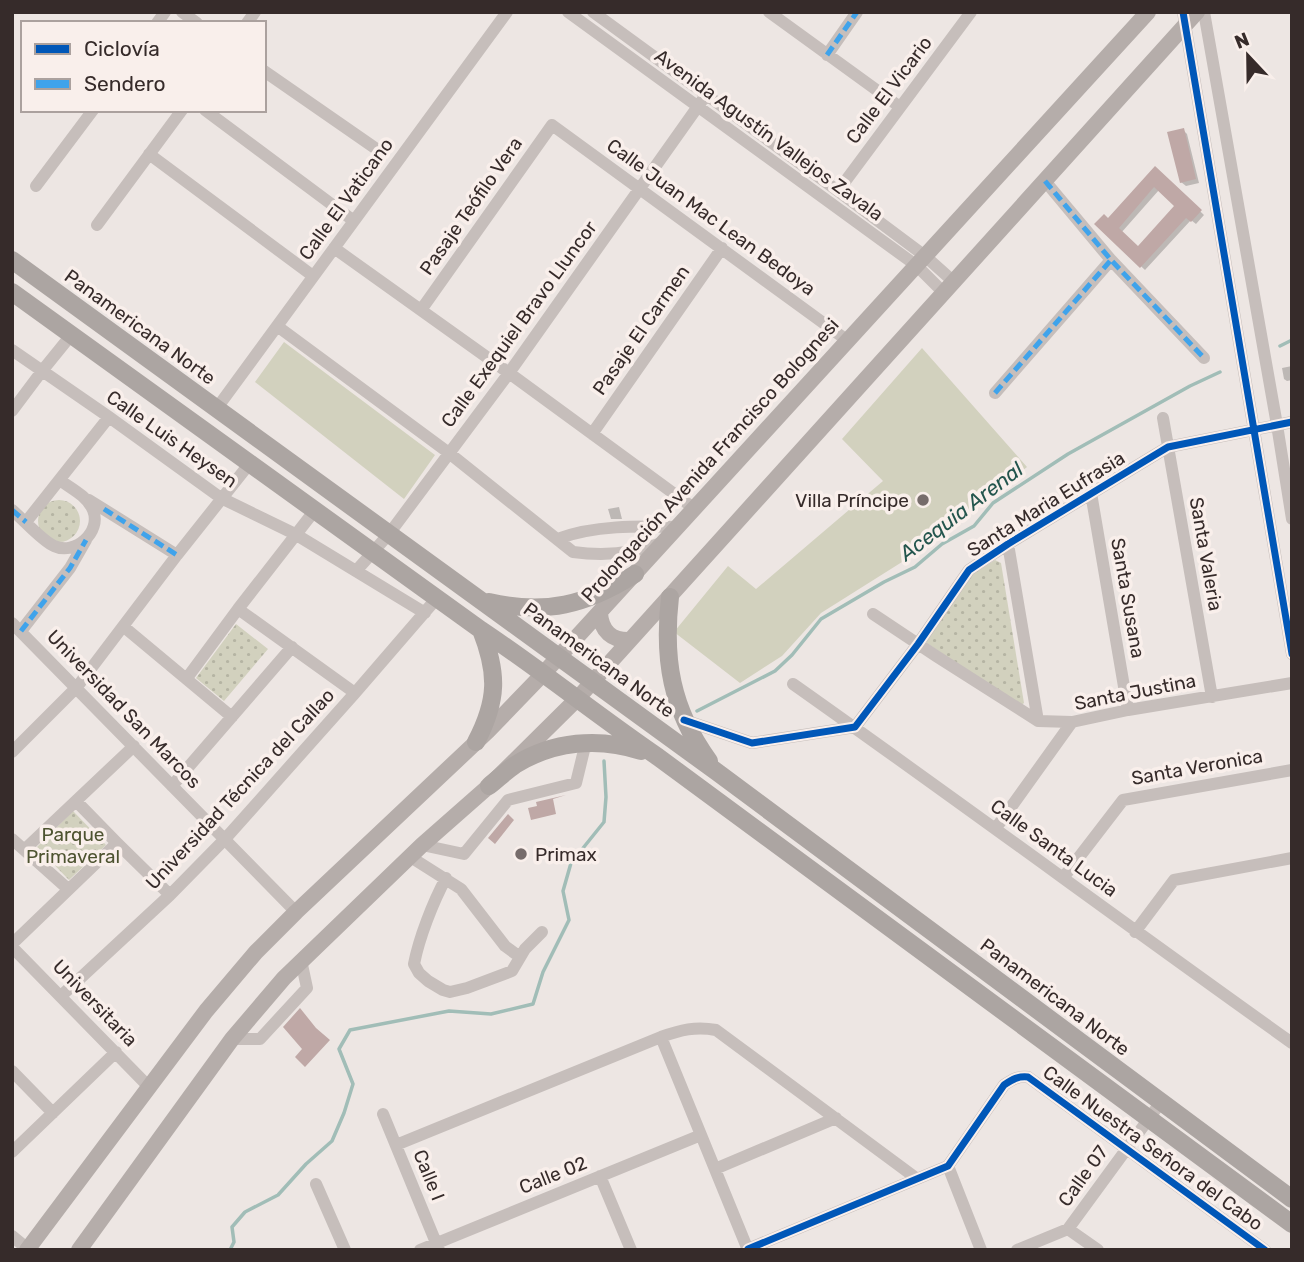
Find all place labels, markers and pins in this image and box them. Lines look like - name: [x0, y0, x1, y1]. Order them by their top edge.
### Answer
- place label: Villa Príncipe: [795, 489, 909, 512]
- marker: Villa Príncipe: [915, 492, 931, 508]
- place label: Primax: [535, 843, 597, 866]
- marker: Primax: [513, 846, 529, 862]

